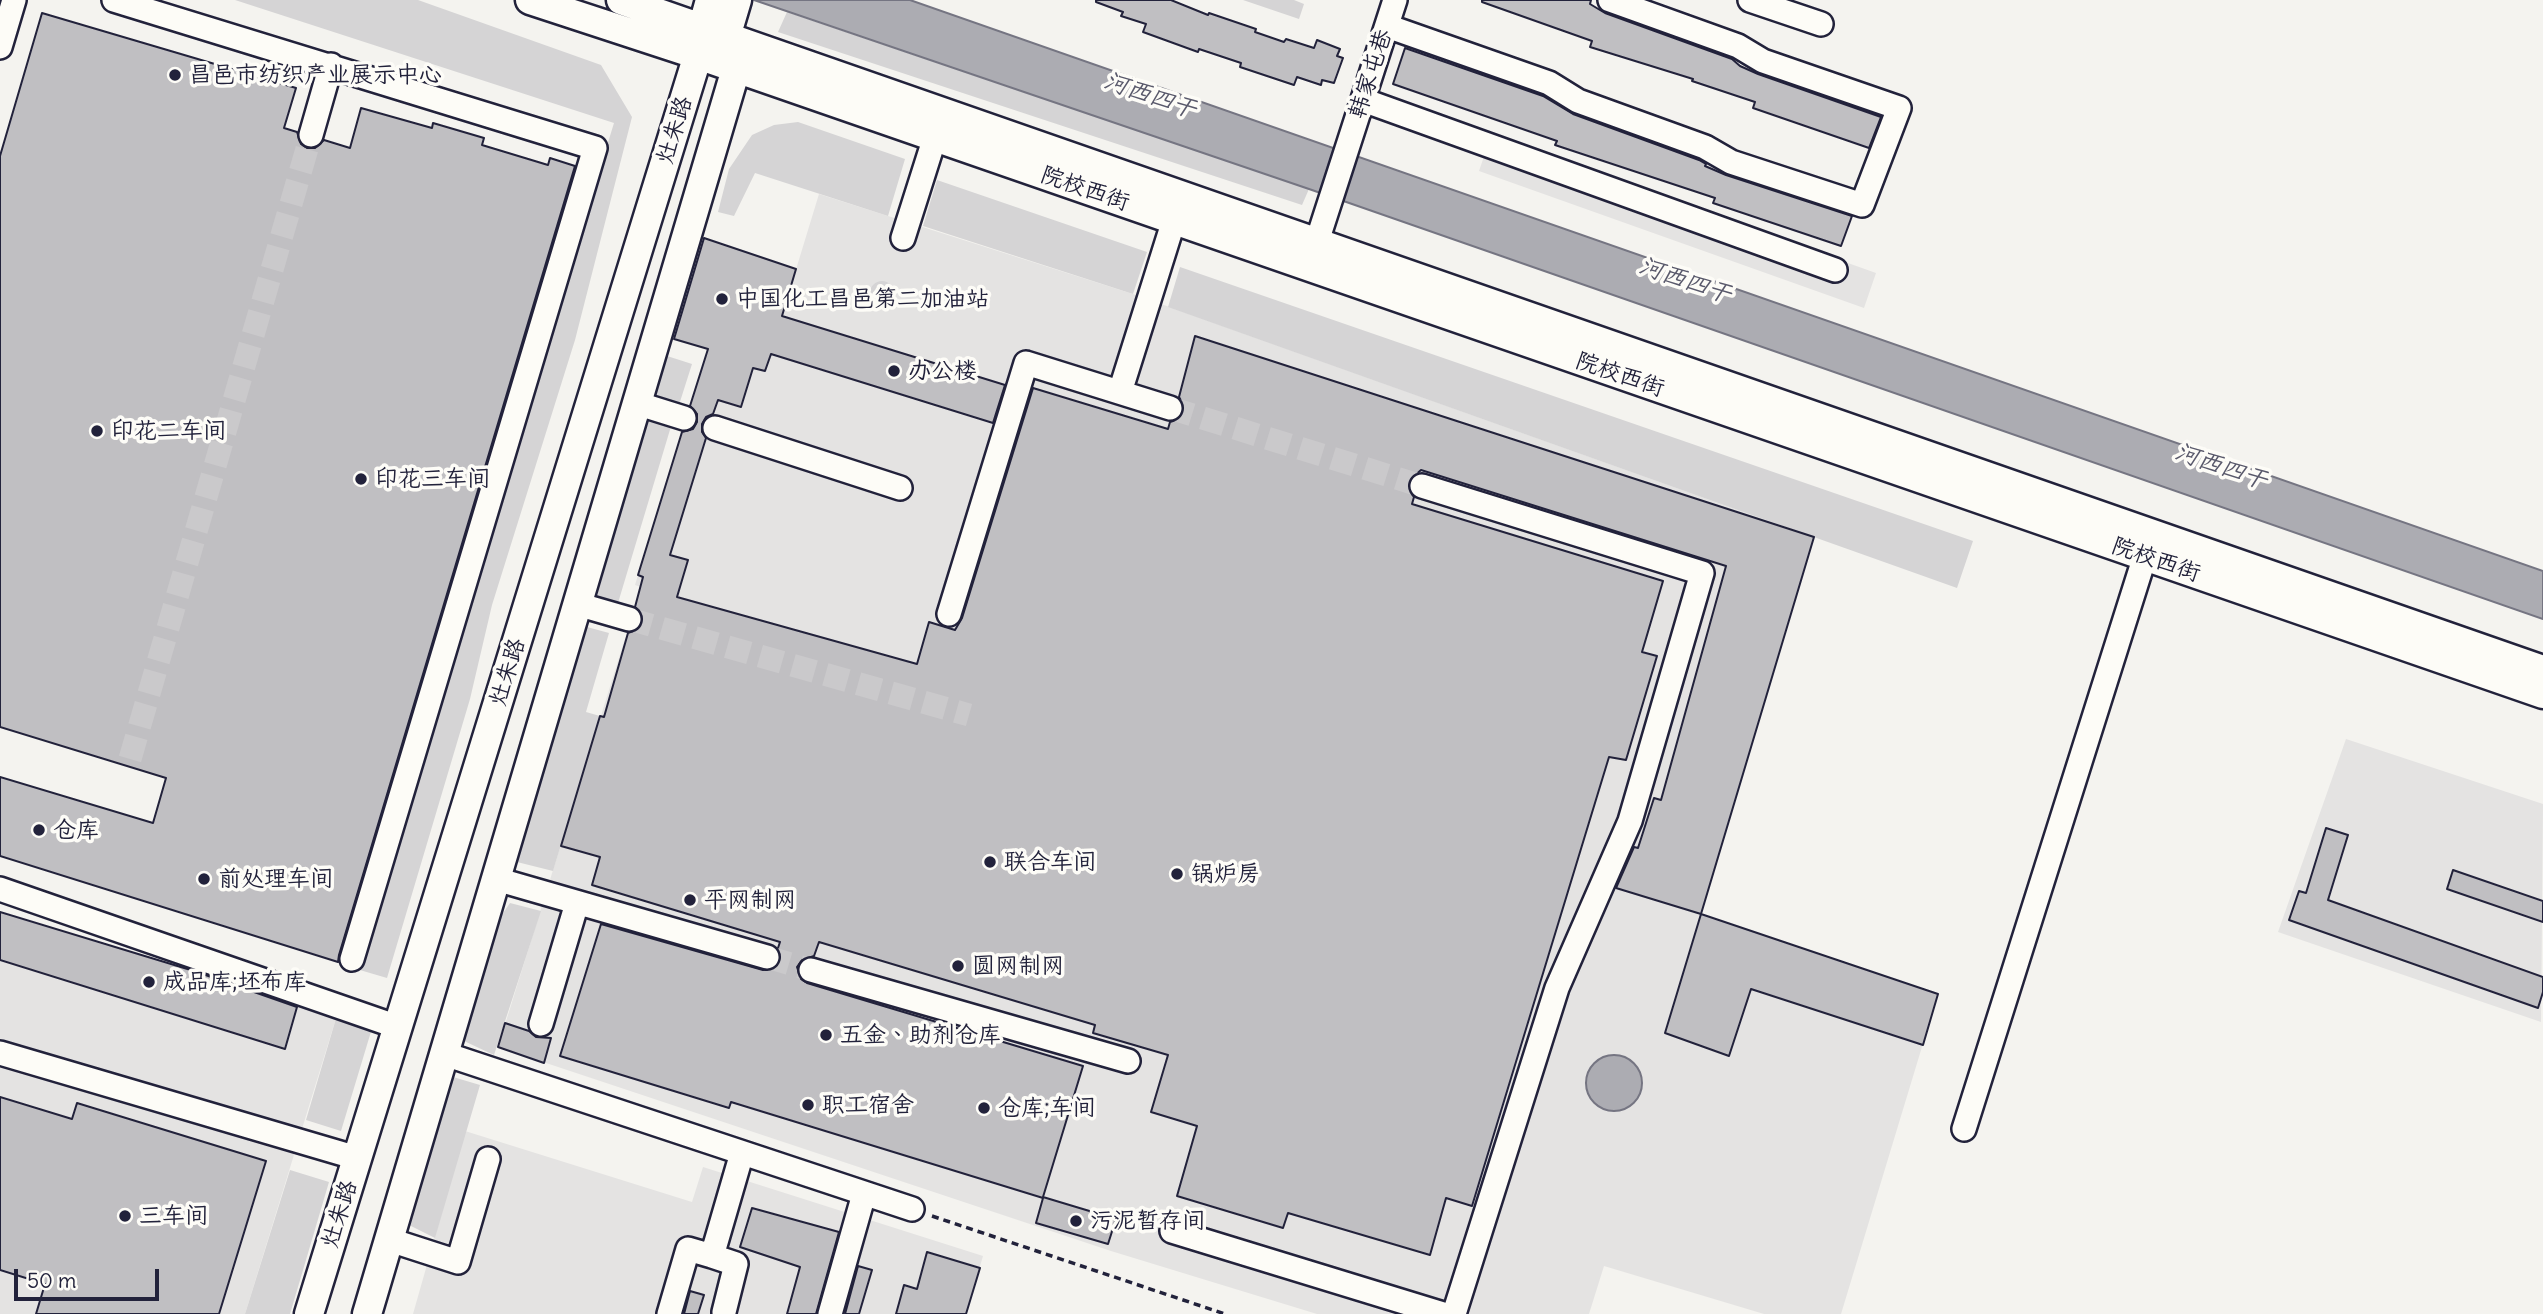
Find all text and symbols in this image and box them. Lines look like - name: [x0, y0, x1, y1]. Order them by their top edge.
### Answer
- street label: 韩家屯巷: [1344, 26, 1398, 122]
- place label: 昌邑市纺织产业展示中心: [189, 61, 442, 89]
- marker: 昌邑市纺织产业展示中心: [167, 67, 183, 83]
- water label: 河西四干: [1100, 67, 1200, 125]
- street label: 灶朱路: [652, 93, 698, 167]
- street label: 院校西街: [1037, 161, 1133, 217]
- water label: 河西四干: [1635, 252, 1735, 310]
- place label: 中国化工昌邑第二加油站: [736, 285, 989, 313]
- marker: 中国化工昌邑第二加油站: [714, 291, 730, 307]
- street label: 院校西街: [1572, 347, 1668, 403]
- place label: 办公楼: [908, 357, 977, 385]
- marker: 办公楼: [886, 363, 902, 379]
- place label: 印花二车间: [111, 417, 226, 445]
- marker: 印花二车间: [89, 423, 105, 439]
- water label: 河西四干: [2171, 438, 2271, 496]
- place label: 印花三车间: [375, 465, 490, 493]
- marker: 印花三车间: [353, 471, 369, 487]
- street label: 院校西街: [2108, 532, 2204, 588]
- street label: 灶朱路: [485, 635, 531, 709]
- place label: 仓库: [53, 816, 99, 844]
- marker: 仓库: [31, 822, 47, 838]
- place label: 联合车间: [1004, 848, 1096, 876]
- marker: 联合车间: [982, 854, 998, 870]
- place label: 锅炉房: [1191, 860, 1260, 888]
- place label: 前处理车间: [218, 865, 333, 893]
- marker: 锅炉房: [1169, 866, 1185, 882]
- marker: 前处理车间: [196, 871, 212, 887]
- place label: 平网制网: [704, 886, 796, 914]
- marker: 平网制网: [682, 892, 698, 908]
- place label: 圆网制网: [972, 952, 1064, 980]
- marker: 圆网制网: [950, 958, 966, 974]
- place label: 成品库;坯布库: [163, 968, 307, 996]
- marker: 成品库;坯布库: [141, 974, 157, 990]
- place label: 五金、助剂仓库: [840, 1021, 1001, 1049]
- marker: 五金、助剂仓库: [818, 1027, 834, 1043]
- place label: 职工宿舍: [822, 1091, 914, 1119]
- place label: 仓库;车间: [998, 1094, 1096, 1122]
- marker: 职工宿舍: [800, 1097, 816, 1113]
- marker: 仓库;车间: [976, 1100, 992, 1116]
- street label: 灶朱路: [317, 1177, 363, 1251]
- place label: 三车间: [139, 1202, 208, 1230]
- place label: 污泥暂存间: [1090, 1207, 1205, 1235]
- marker: 三车间: [117, 1208, 133, 1224]
- marker: 污泥暂存间: [1068, 1213, 1084, 1229]
- scale bar: [18, 1254, 163, 1298]
- text: 50 m: [27, 1267, 76, 1294]

